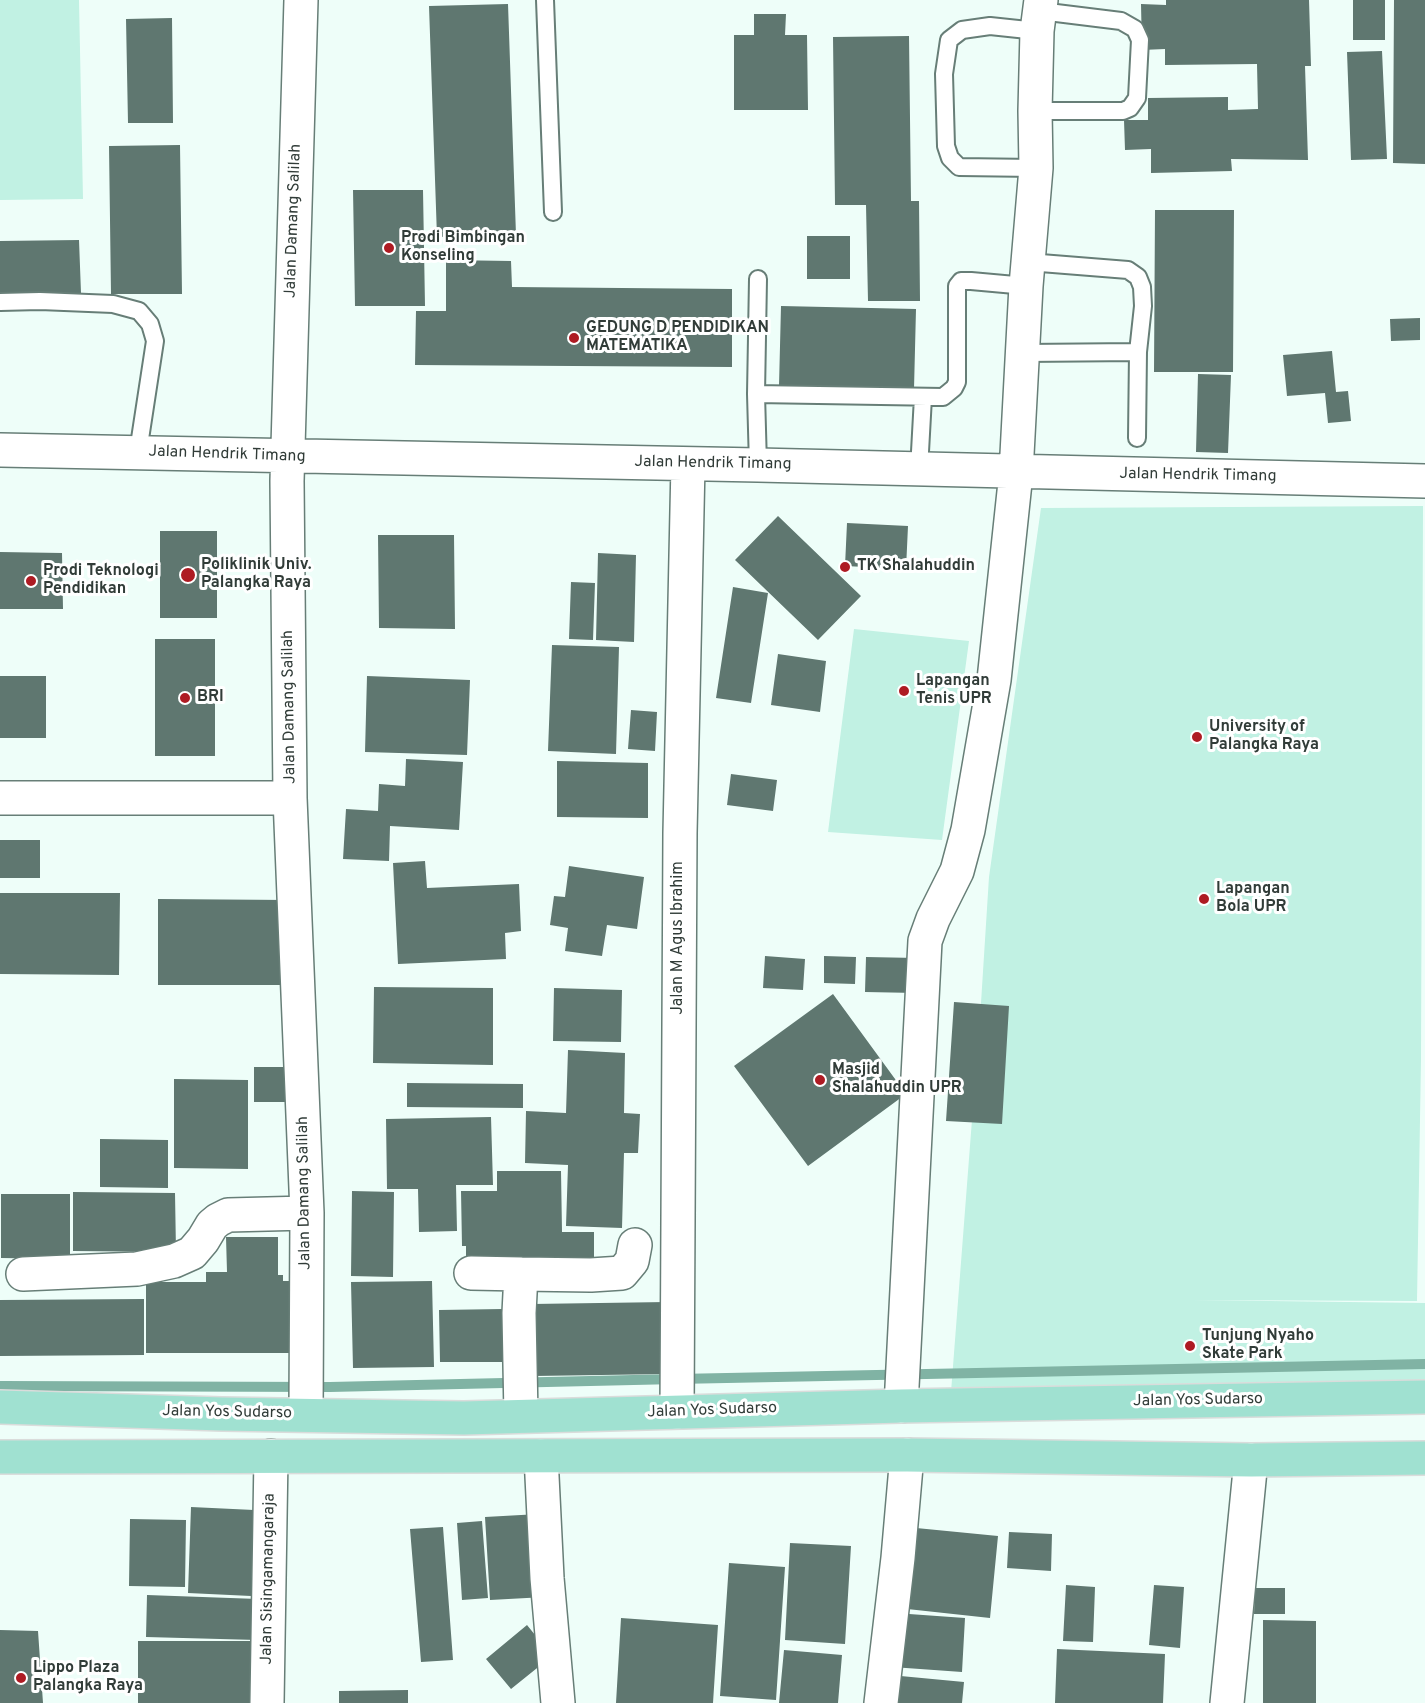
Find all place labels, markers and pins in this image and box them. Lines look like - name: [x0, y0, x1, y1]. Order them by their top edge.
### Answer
- place label: Prodi Bimbingan Konseling: [401, 229, 525, 267]
- marker: Prodi Bimbingan Konseling: [382, 241, 396, 255]
- place label: GEDUNG D PENDIDIKAN MATEMATIKA: [586, 319, 769, 357]
- marker: GEDUNG D PENDIDIKAN MATEMATIKA: [567, 331, 581, 345]
- place label: Poliklinik Univ. Palangka Raya: [201, 556, 312, 594]
- place label: TK Shalahuddin: [857, 557, 975, 577]
- marker: TK Shalahuddin: [838, 560, 852, 574]
- place label: Prodi Teknologi Pendidikan: [43, 562, 159, 600]
- marker: Poliklinik Univ. Palangka Raya: [179, 566, 197, 584]
- marker: Prodi Teknologi Pendidikan: [24, 574, 38, 588]
- place label: Lapangan Tenis UPR: [916, 672, 992, 710]
- marker: Lapangan Tenis UPR: [897, 684, 911, 698]
- place label: BRI: [197, 688, 224, 708]
- marker: BRI: [178, 691, 192, 705]
- place label: University of Palangka Raya: [1209, 718, 1319, 756]
- marker: University of Palangka Raya: [1190, 730, 1204, 744]
- place label: Lapangan Bola UPR: [1216, 880, 1290, 918]
- marker: Lapangan Bola UPR: [1197, 892, 1211, 906]
- place label: Masjid Shalahuddin UPR: [832, 1061, 962, 1099]
- marker: Masjid Shalahuddin UPR: [813, 1073, 827, 1087]
- place label: Tunjung Nyaho Skate Park: [1202, 1327, 1314, 1365]
- marker: Tunjung Nyaho Skate Park: [1183, 1339, 1197, 1353]
- place label: Lippo Plaza Palangka Raya: [33, 1659, 143, 1697]
- marker: Lippo Plaza Palangka Raya: [14, 1671, 28, 1685]

